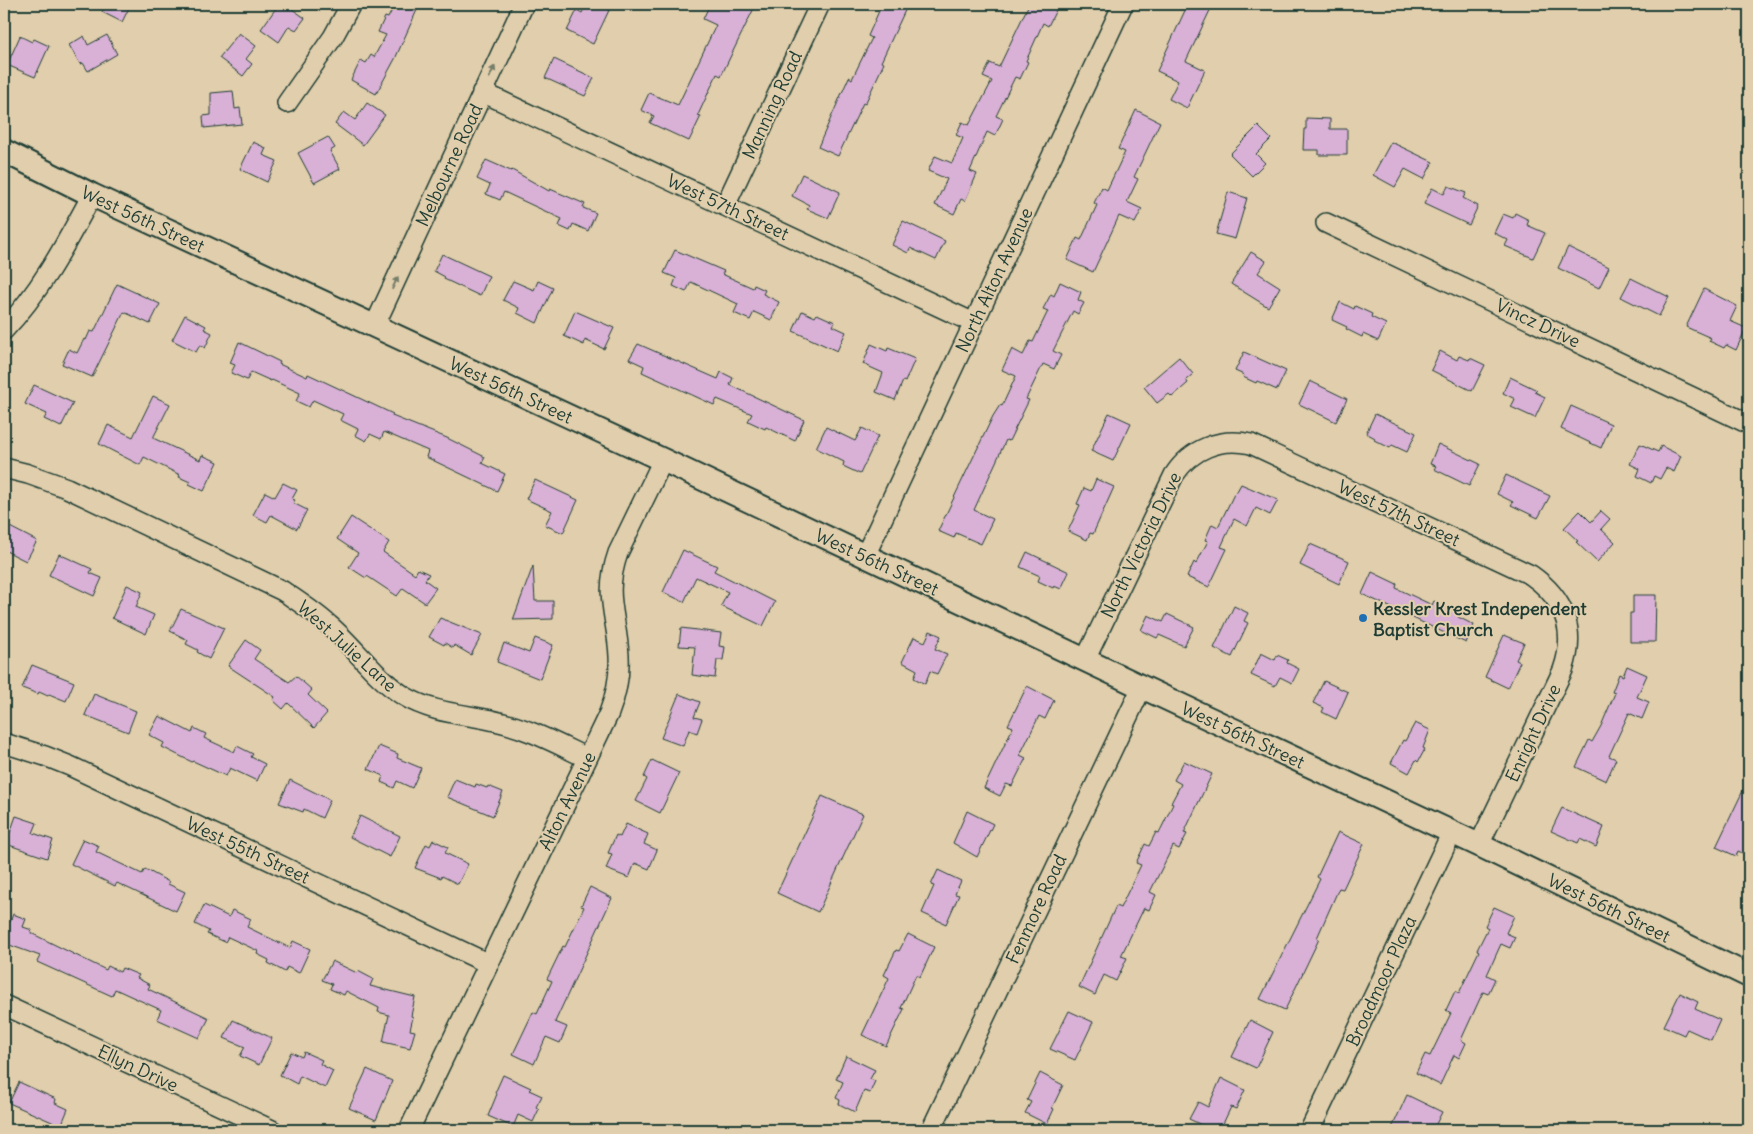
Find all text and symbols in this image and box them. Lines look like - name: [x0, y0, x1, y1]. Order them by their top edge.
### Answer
- street label: Manning Road: [737, 47, 807, 163]
- one-way arrow: [488, 65, 496, 79]
- street label: Melbourne Road: [411, 100, 488, 230]
- street label: West 57th Street: [663, 169, 793, 245]
- street label: West 56th Street: [78, 180, 208, 258]
- street label: North Alton Avenue: [950, 204, 1038, 356]
- one-way arrow: [391, 276, 399, 290]
- street label: Vincz Drive: [1492, 293, 1584, 353]
- street label: West 56th Street: [446, 351, 576, 429]
- street label: North Victoria Drive: [1096, 468, 1186, 622]
- street label: West 57th Street: [1334, 475, 1464, 551]
- street label: West 56th Street: [812, 523, 942, 601]
- street label: West Julie Lane: [293, 595, 401, 697]
- place label: Kessler Krest Independent Baptist Church: [1373, 597, 1587, 641]
- marker: Kessler Krest Independent Baptist Church: [1357, 612, 1369, 624]
- street label: Enright Drive: [1500, 680, 1566, 786]
- street label: West 56th Street: [1178, 696, 1308, 774]
- street label: Alton Avenue: [533, 748, 601, 854]
- street label: West 55th Street: [183, 811, 313, 889]
- street label: Fenmore Road: [1001, 850, 1072, 967]
- street label: West 56th Street: [1544, 868, 1674, 948]
- street label: Broadmoor Plaza: [1341, 912, 1421, 1050]
- street label: Ellyn Drive: [94, 1039, 182, 1097]

